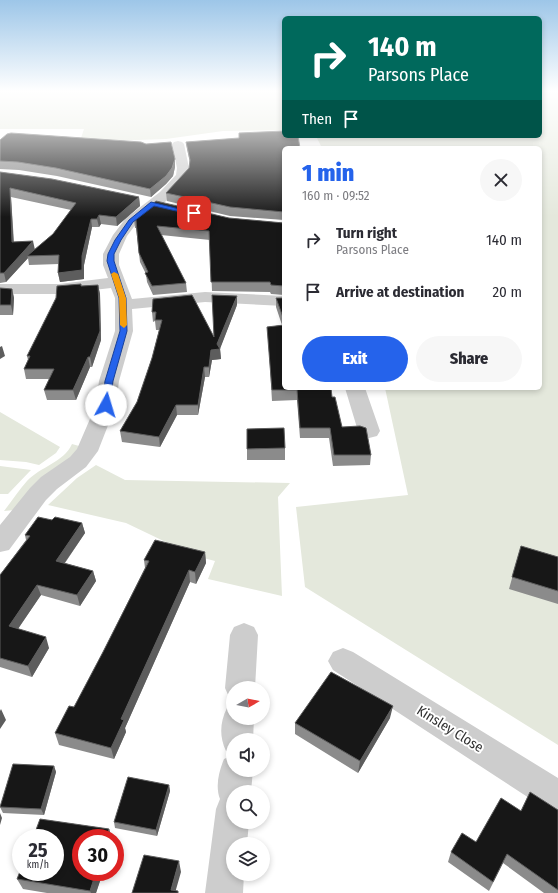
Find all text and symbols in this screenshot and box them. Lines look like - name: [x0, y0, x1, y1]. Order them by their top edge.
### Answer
- text: 140 m: [368, 30, 437, 63]
- icon: right: [302, 32, 354, 84]
- text: Parsons Place: [368, 64, 469, 86]
- icon: arrive: [340, 108, 362, 130]
- text: Then: [302, 110, 332, 128]
- text: 1 min: [302, 159, 354, 187]
- button: close: [480, 159, 522, 201]
- text: 160 m · 09:52: [302, 188, 370, 203]
- pin: [177, 196, 211, 230]
- icon: arrive: [183, 202, 205, 224]
- text: Turn right: [336, 224, 397, 242]
- icon: right: [302, 229, 324, 251]
- text: 140 m: [486, 231, 522, 249]
- text: Parsons Place: [336, 242, 409, 257]
- icon: arrive: [302, 281, 324, 303]
- text: Arrive at destination: [336, 283, 464, 301]
- text: 20 m: [493, 283, 522, 301]
- button: Exit: [302, 336, 408, 382]
- button: Share: [416, 336, 522, 382]
- position arrow: [85, 384, 127, 426]
- north arrow: [226, 681, 270, 725]
- map controls: [226, 681, 270, 881]
- street label: Kinsley Close: [414, 702, 486, 756]
- button: sound: [226, 733, 270, 777]
- button: search: [226, 785, 270, 829]
- speed limit sign: 30: [72, 829, 124, 881]
- button: layers: [226, 837, 270, 881]
- text: 25: [28, 838, 48, 862]
- text: km/h: [27, 859, 49, 871]

